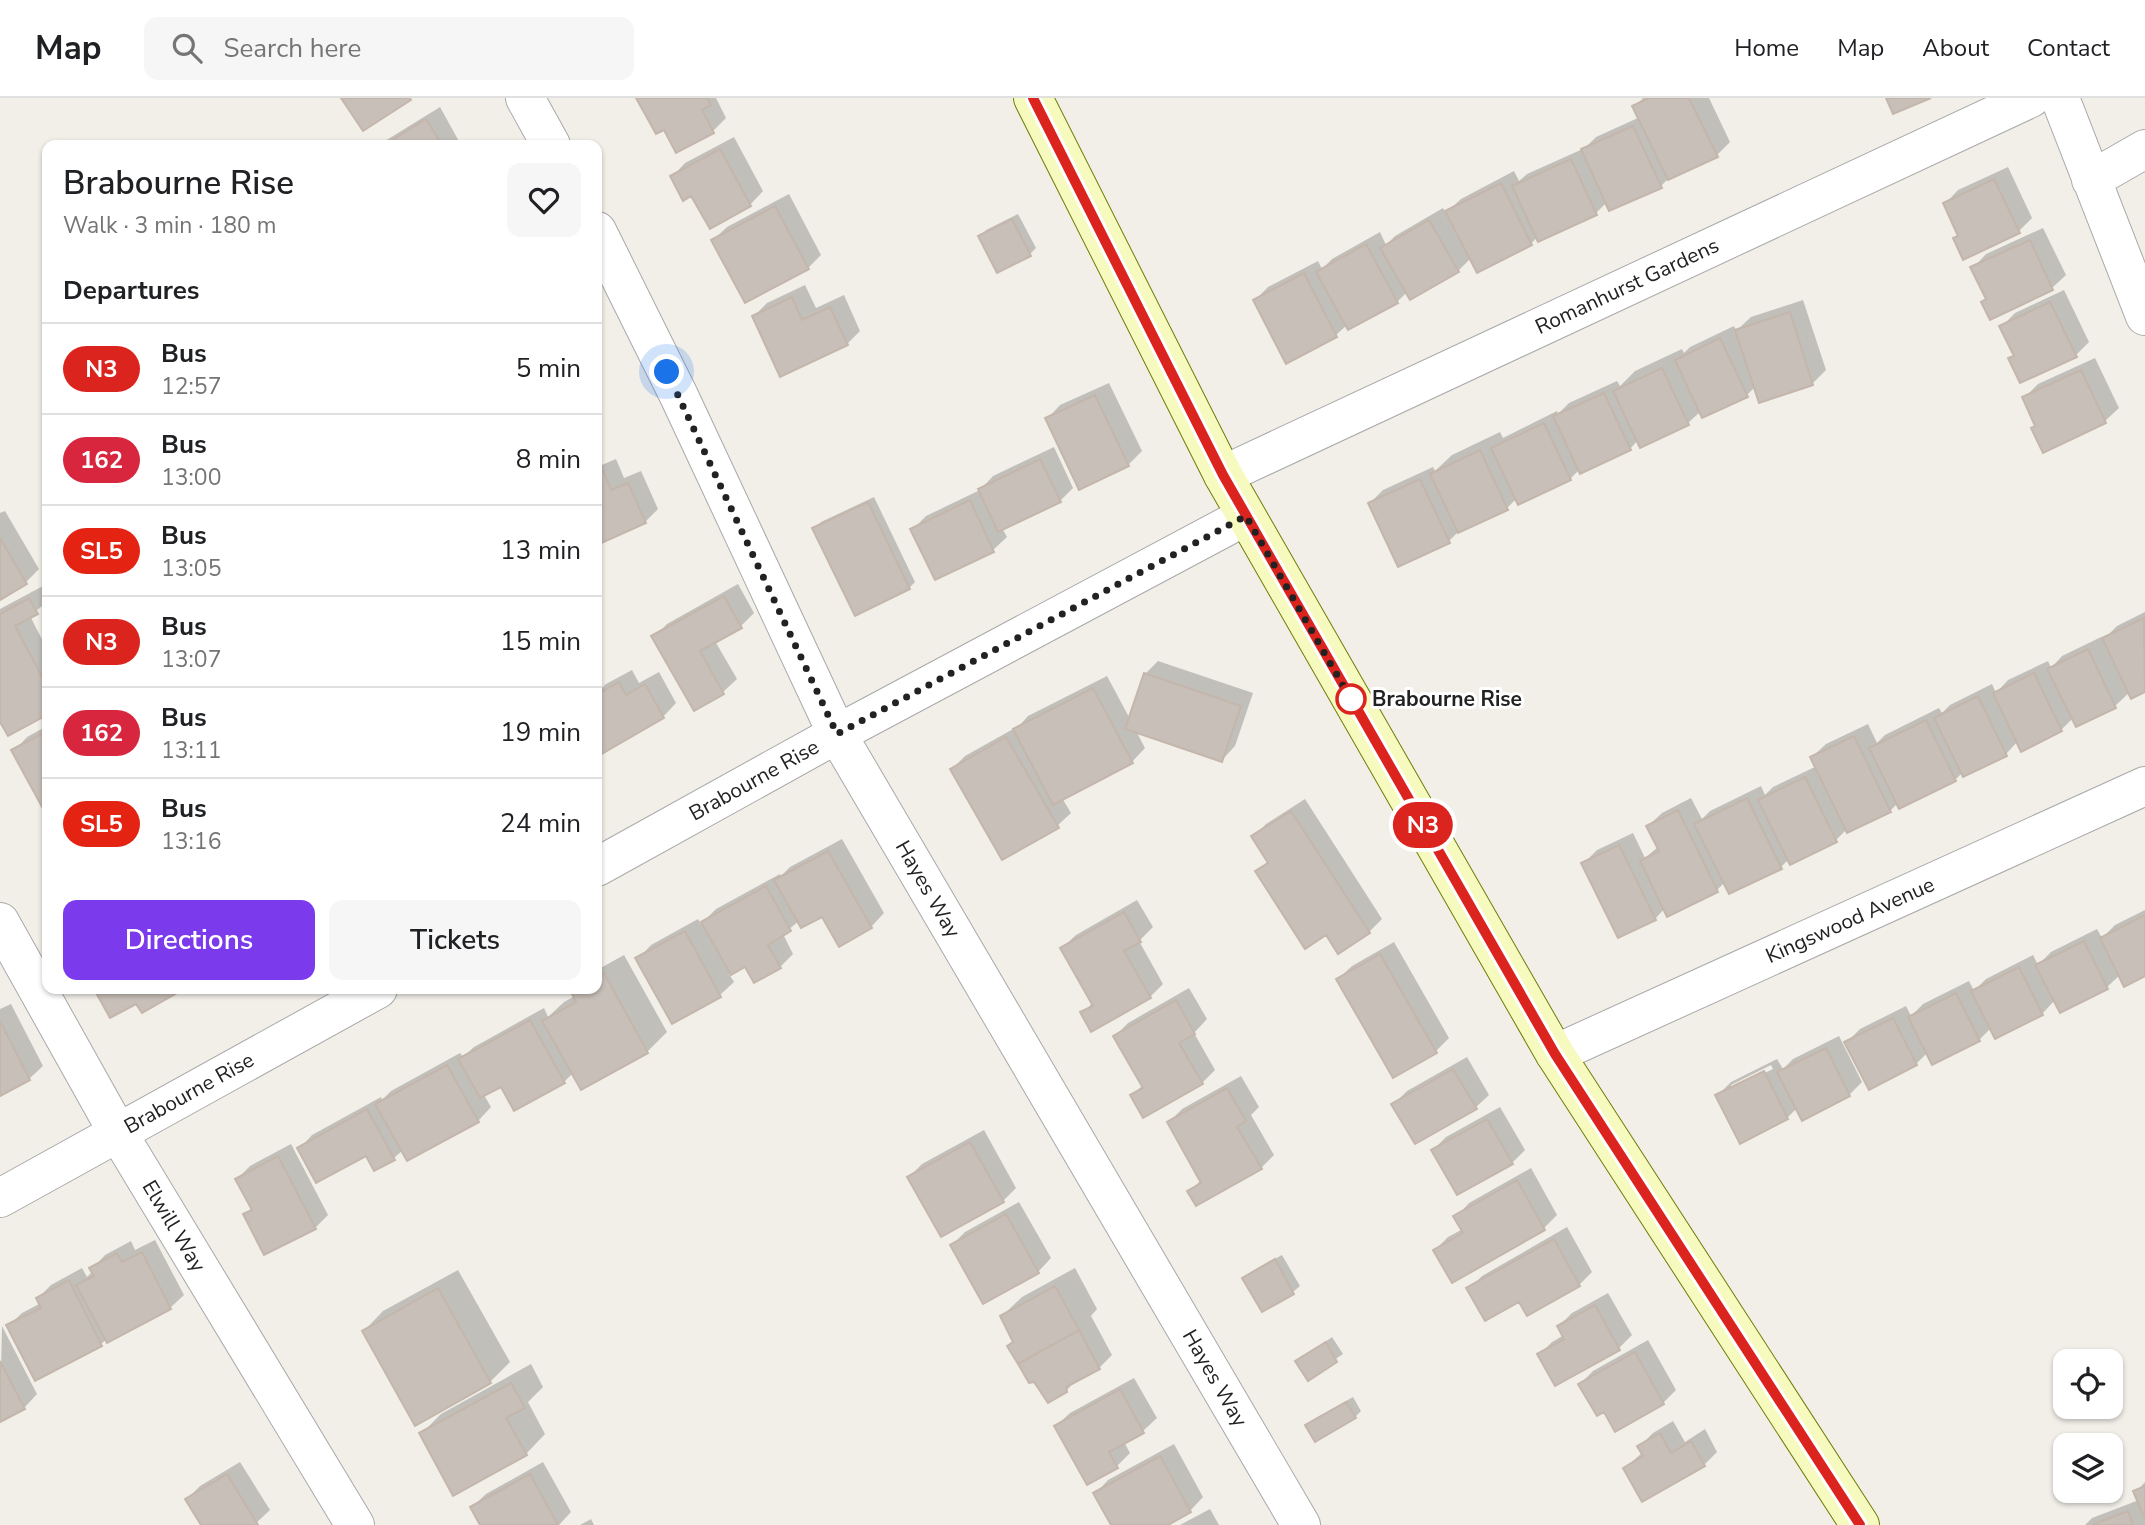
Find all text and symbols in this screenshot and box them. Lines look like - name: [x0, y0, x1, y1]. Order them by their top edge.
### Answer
- search box: [144, 17, 634, 80]
- text: Map: [35, 26, 102, 71]
- icon: search: [168, 29, 206, 67]
- text: Search here: [224, 31, 361, 66]
- text: Home: [1734, 32, 1799, 64]
- text: Map: [1837, 32, 1884, 64]
- text: About: [1922, 32, 1989, 64]
- text: Contact: [2027, 32, 2110, 64]
- text: Brabourne Rise: [63, 161, 294, 206]
- button: heart: [507, 163, 581, 237]
- text: Walk · 3 min · 180 m: [63, 210, 276, 241]
- street label: Romanhurst Gardens: [1531, 231, 1723, 341]
- text: Departures: [63, 273, 199, 308]
- text: Bus: [161, 336, 207, 371]
- text: 5 min: [516, 351, 581, 386]
- text: N3: [85, 353, 118, 385]
- your location: [649, 354, 684, 389]
- text: 12:57: [161, 371, 221, 402]
- text: Bus: [161, 427, 207, 462]
- text: 8 min: [516, 442, 581, 477]
- text: 162: [80, 444, 123, 476]
- text: 13:00: [161, 462, 221, 493]
- text: Bus: [161, 518, 207, 553]
- text: 13 min: [500, 533, 581, 568]
- text: SL5: [80, 535, 123, 567]
- text: 13:05: [161, 553, 221, 584]
- text: Bus: [161, 609, 207, 644]
- text: 15 min: [500, 624, 581, 659]
- text: N3: [85, 626, 118, 658]
- text: 13:07: [161, 644, 221, 675]
- marker: Brabourne Rise: [1336, 684, 1366, 714]
- place label: Brabourne Rise: [1372, 685, 1522, 713]
- text: Bus: [161, 700, 207, 735]
- text: 19 min: [500, 715, 581, 750]
- text: 162: [80, 717, 123, 749]
- street label: Brabourne Rise: [684, 733, 824, 827]
- text: 13:11: [161, 735, 221, 766]
- text: Bus: [161, 791, 207, 826]
- line badge: N3: [1392, 802, 1454, 848]
- text: 24 min: [500, 806, 581, 841]
- text: SL5: [80, 808, 123, 840]
- text: N3: [1407, 809, 1439, 841]
- text: 13:16: [161, 826, 221, 857]
- street label: Hayes Way: [889, 835, 967, 943]
- street label: Kingswood Avenue: [1761, 870, 1939, 970]
- button: Directions: [63, 900, 315, 980]
- button: Tickets: [329, 900, 581, 980]
- street label: Brabourne Rise: [119, 1046, 259, 1140]
- street label: Elwill Way: [136, 1175, 212, 1277]
- street label: Hayes Way: [1176, 1324, 1254, 1432]
- map controls: [2053, 1349, 2123, 1503]
- button: locate: [2053, 1349, 2123, 1419]
- button: layers: [2053, 1433, 2123, 1503]

